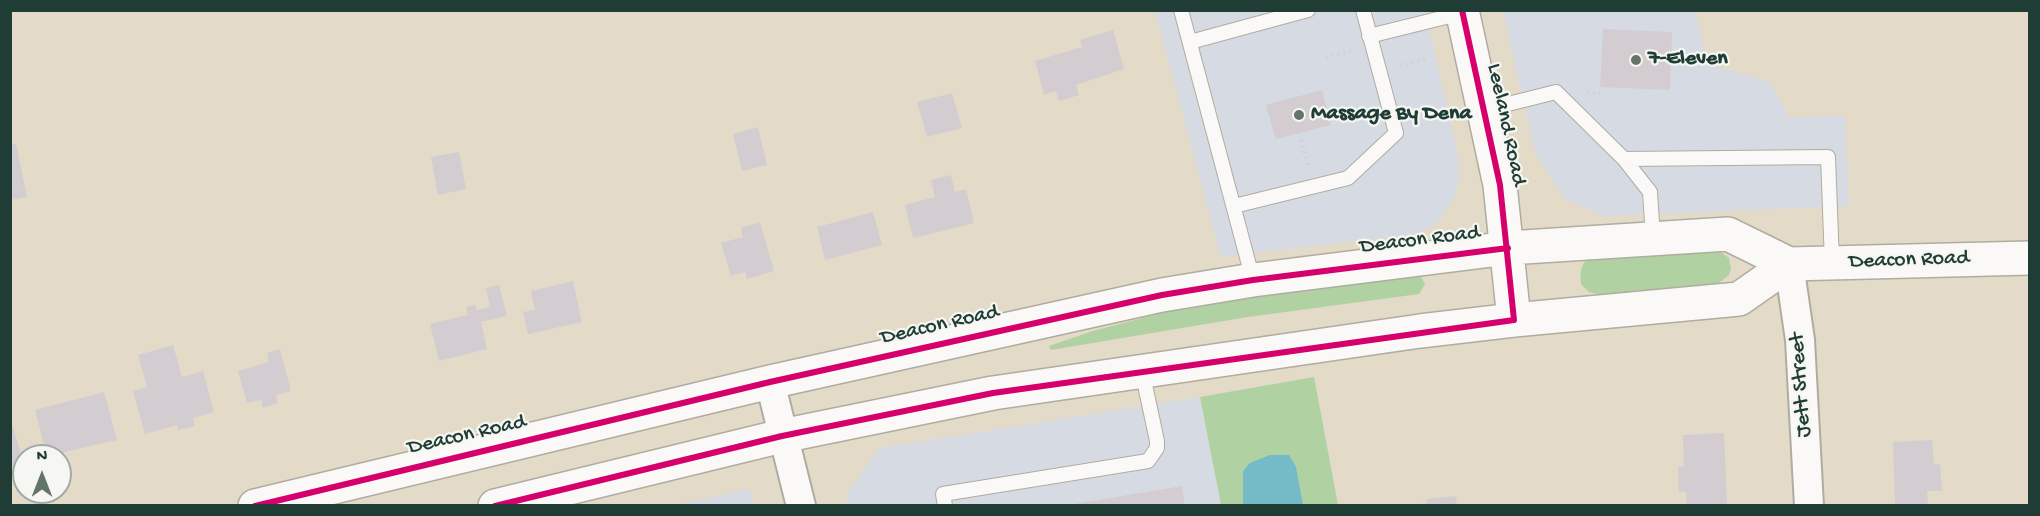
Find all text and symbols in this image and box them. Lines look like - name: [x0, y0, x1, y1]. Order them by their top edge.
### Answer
- place label: 7-Eleven: [1648, 47, 1728, 73]
- marker: 7-Eleven: [1629, 53, 1643, 67]
- street label: Leeland Road: [1479, 61, 1531, 189]
- place label: Massage By Dena: [1311, 102, 1472, 128]
- marker: Massage By Dena: [1292, 108, 1306, 122]
- street label: Deacon Road: [1359, 221, 1481, 261]
- street label: Deacon Road: [1848, 246, 1970, 276]
- street label: Deacon Road: [878, 300, 1002, 352]
- street label: Jett Street: [1785, 332, 1819, 438]
- street label: Deacon Road: [405, 410, 529, 462]
- north arrow: [12, 444, 72, 504]
- text: N: [37, 448, 47, 467]

